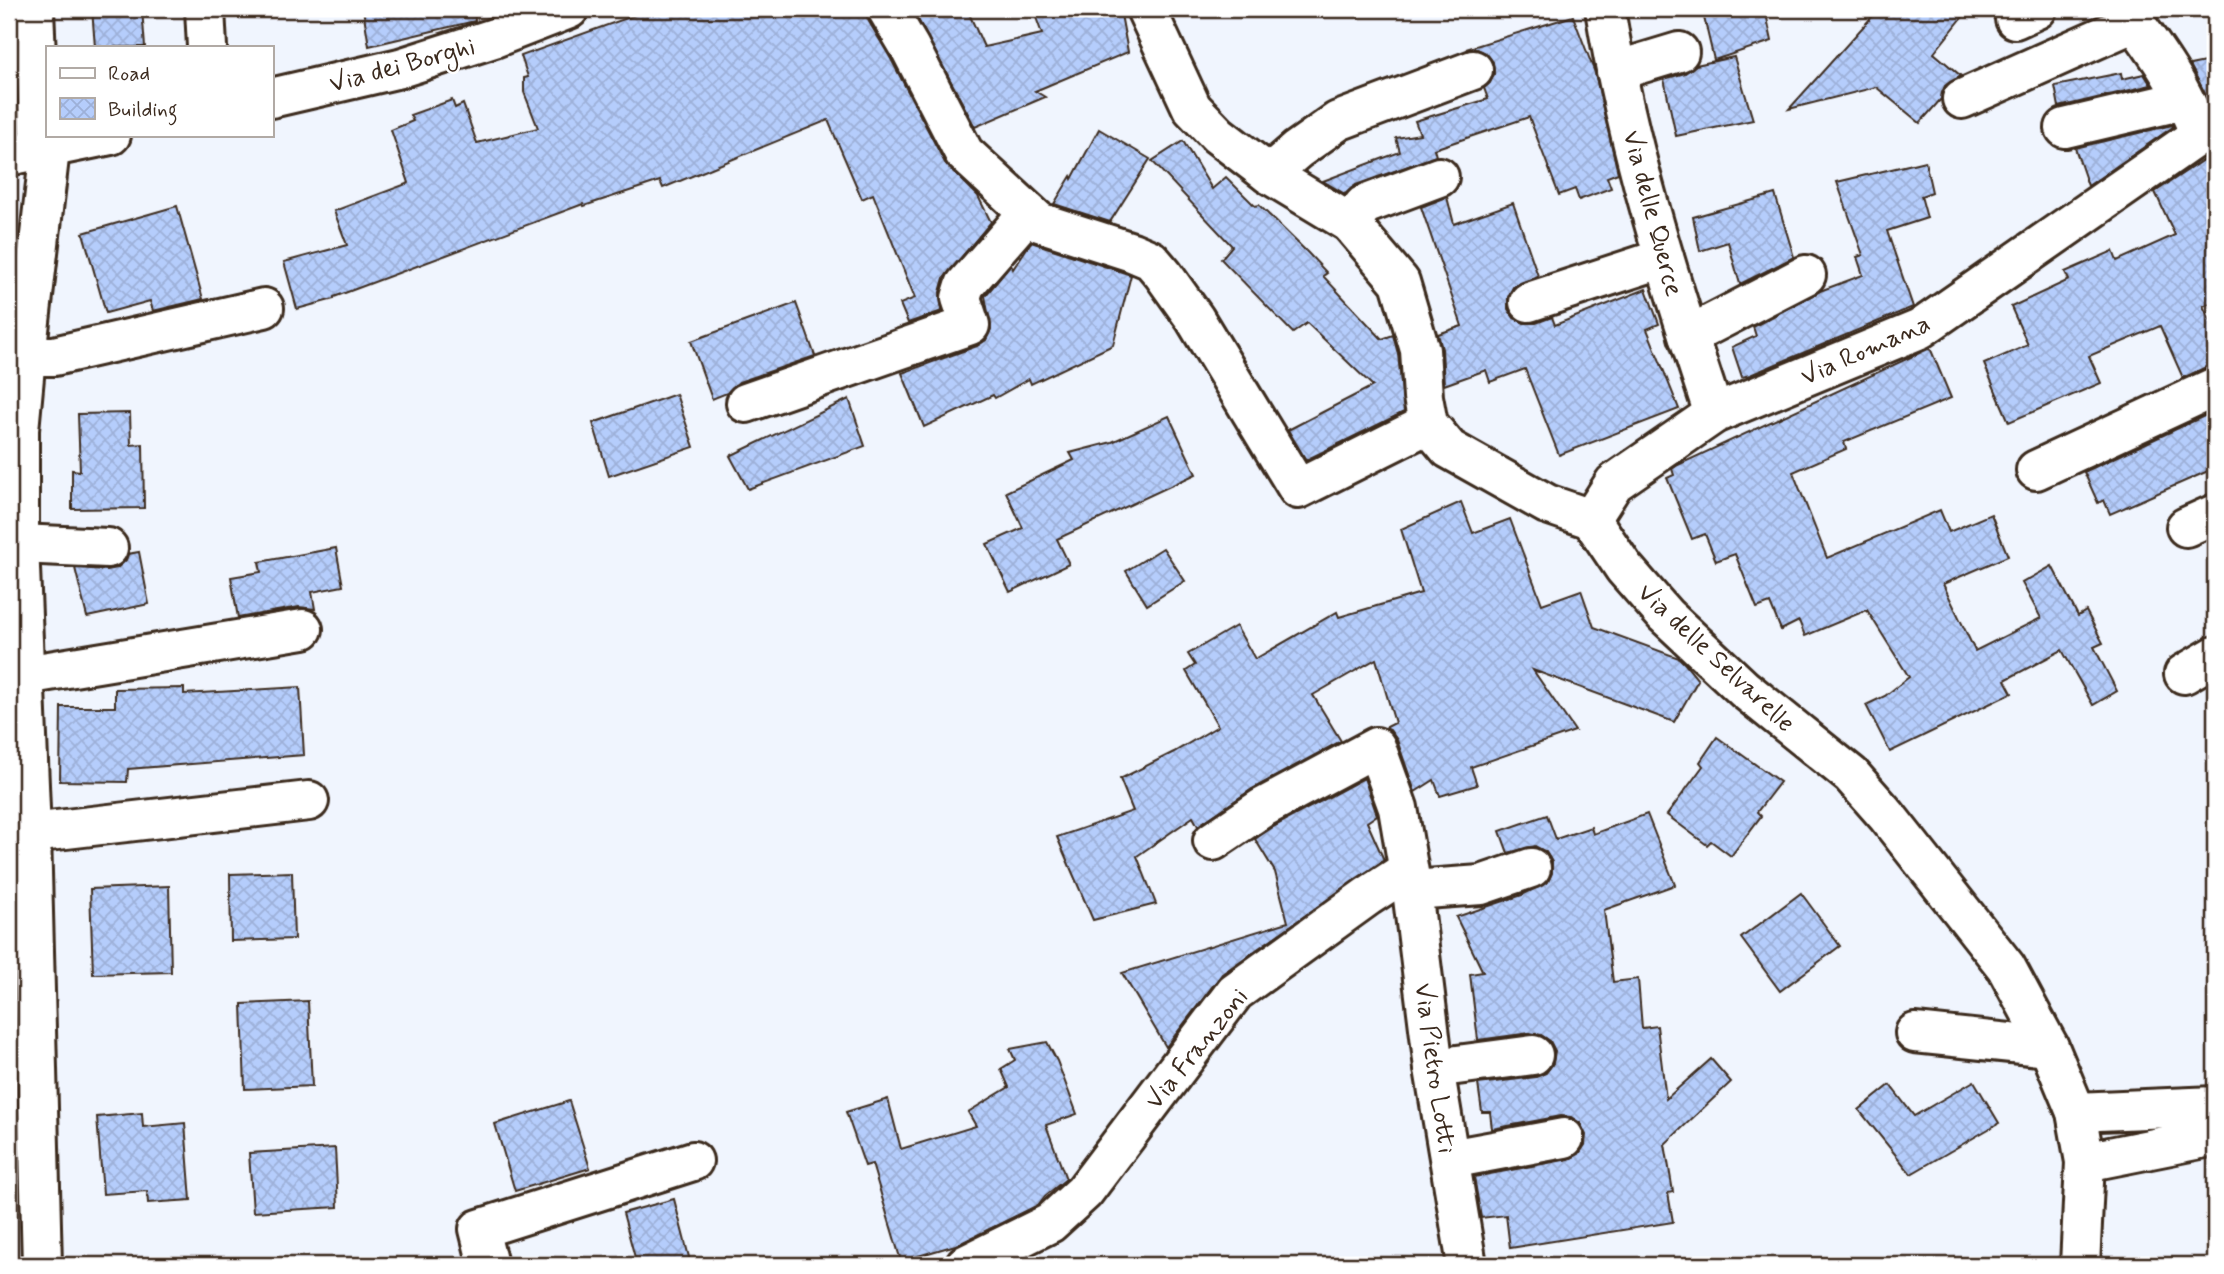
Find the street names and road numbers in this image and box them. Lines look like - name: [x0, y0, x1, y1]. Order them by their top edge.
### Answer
- street label: Via dei Borghi: [326, 30, 480, 104]
- street label: Via delle Querce: [1614, 127, 1691, 300]
- street label: Via Romana: [1796, 307, 1936, 394]
- street label: Via delle Selvarelle: [1629, 576, 1802, 740]
- street label: Via Pietro Lotti: [1405, 981, 1463, 1156]
- street label: Via Franzoni: [1138, 982, 1257, 1117]

